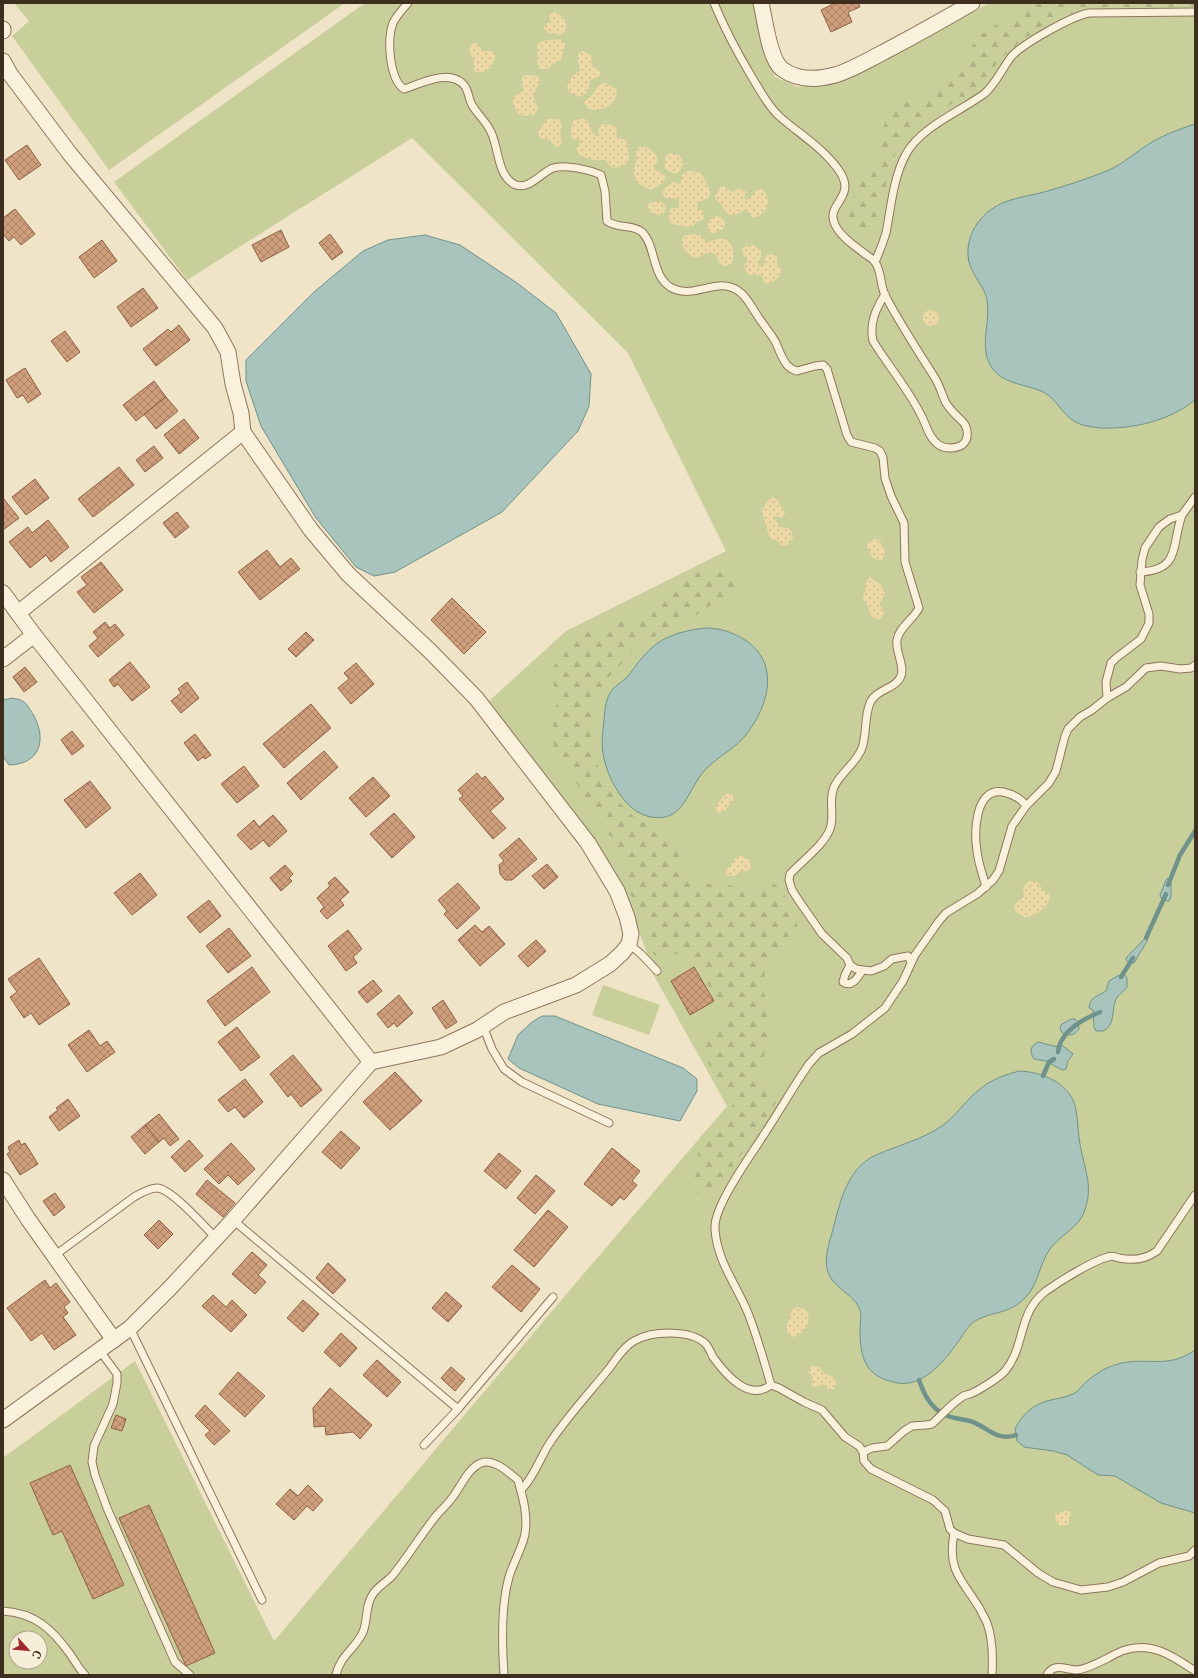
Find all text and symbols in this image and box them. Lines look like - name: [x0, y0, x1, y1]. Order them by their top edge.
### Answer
- north arrow: [8, 1630, 48, 1670]
- text: С: [29, 1648, 45, 1661]

